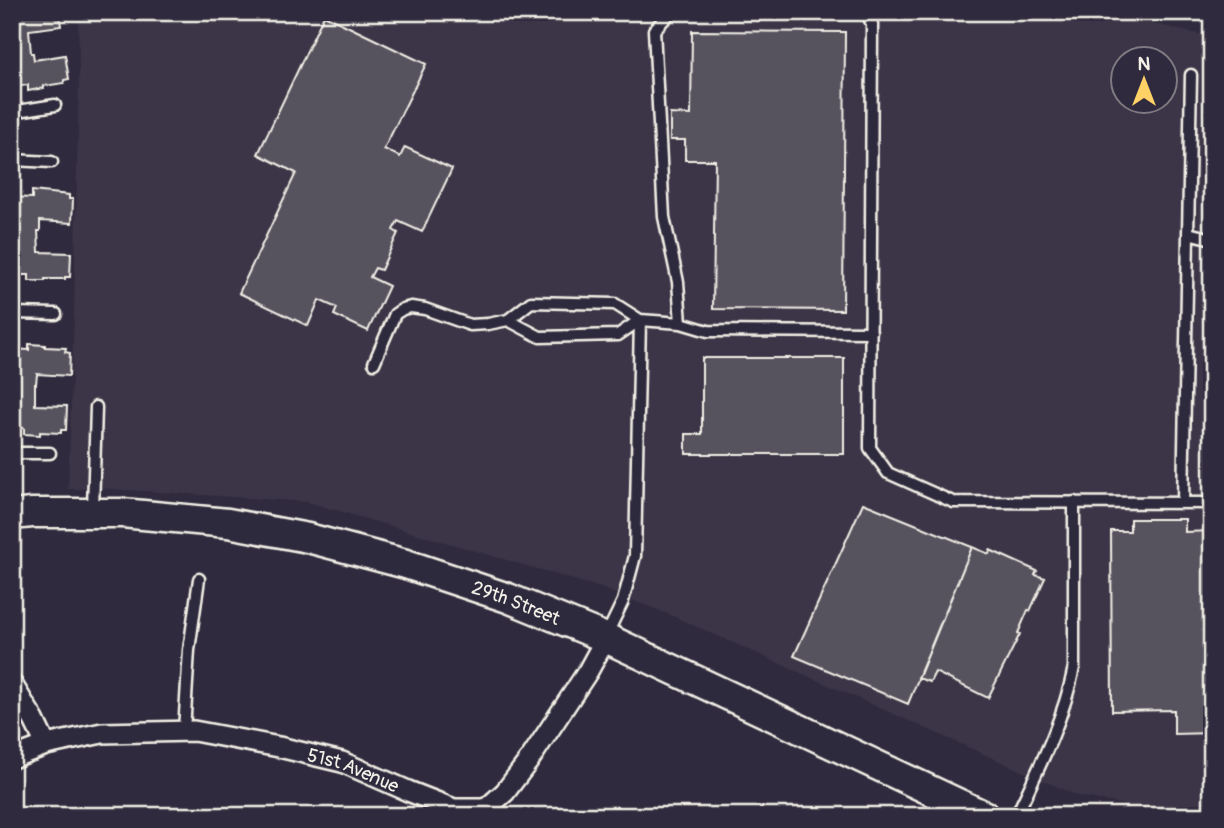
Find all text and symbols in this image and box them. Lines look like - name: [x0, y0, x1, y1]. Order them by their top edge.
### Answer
- north arrow: [1108, 46, 1178, 116]
- text: N: [1138, 52, 1151, 76]
- street label: 29th Street: [469, 576, 564, 631]
- street label: 51st Avenue: [305, 743, 403, 799]

